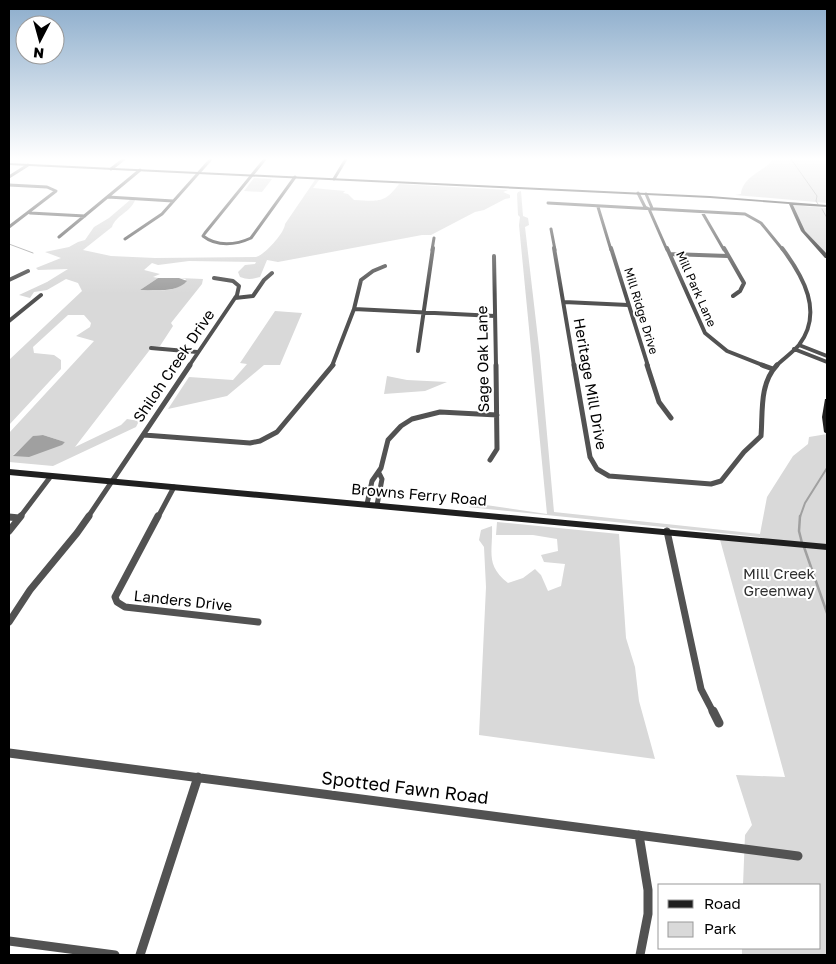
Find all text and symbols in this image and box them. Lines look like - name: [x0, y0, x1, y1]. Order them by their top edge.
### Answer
- north arrow: [15, 15, 65, 65]
- text: N: [32, 44, 45, 62]
- street label: Mill Park Lane: [673, 249, 720, 329]
- street label: Mill Ridge Drive: [621, 266, 662, 356]
- street label: Shiloh Creek Drive: [129, 305, 218, 425]
- street label: Sage Oak Lane: [472, 305, 492, 412]
- street label: Heritage Mill Drive: [571, 316, 611, 451]
- street label: Browns Ferry Road: [350, 479, 488, 509]
- park label: Mill Creek Greenway: [743, 564, 816, 599]
- street label: Landers Drive: [133, 586, 234, 614]
- street label: Spotted Fawn Road: [320, 766, 490, 808]
- legend: [658, 884, 821, 949]
- text: Road: [704, 894, 741, 912]
- text: Park: [704, 919, 737, 937]

